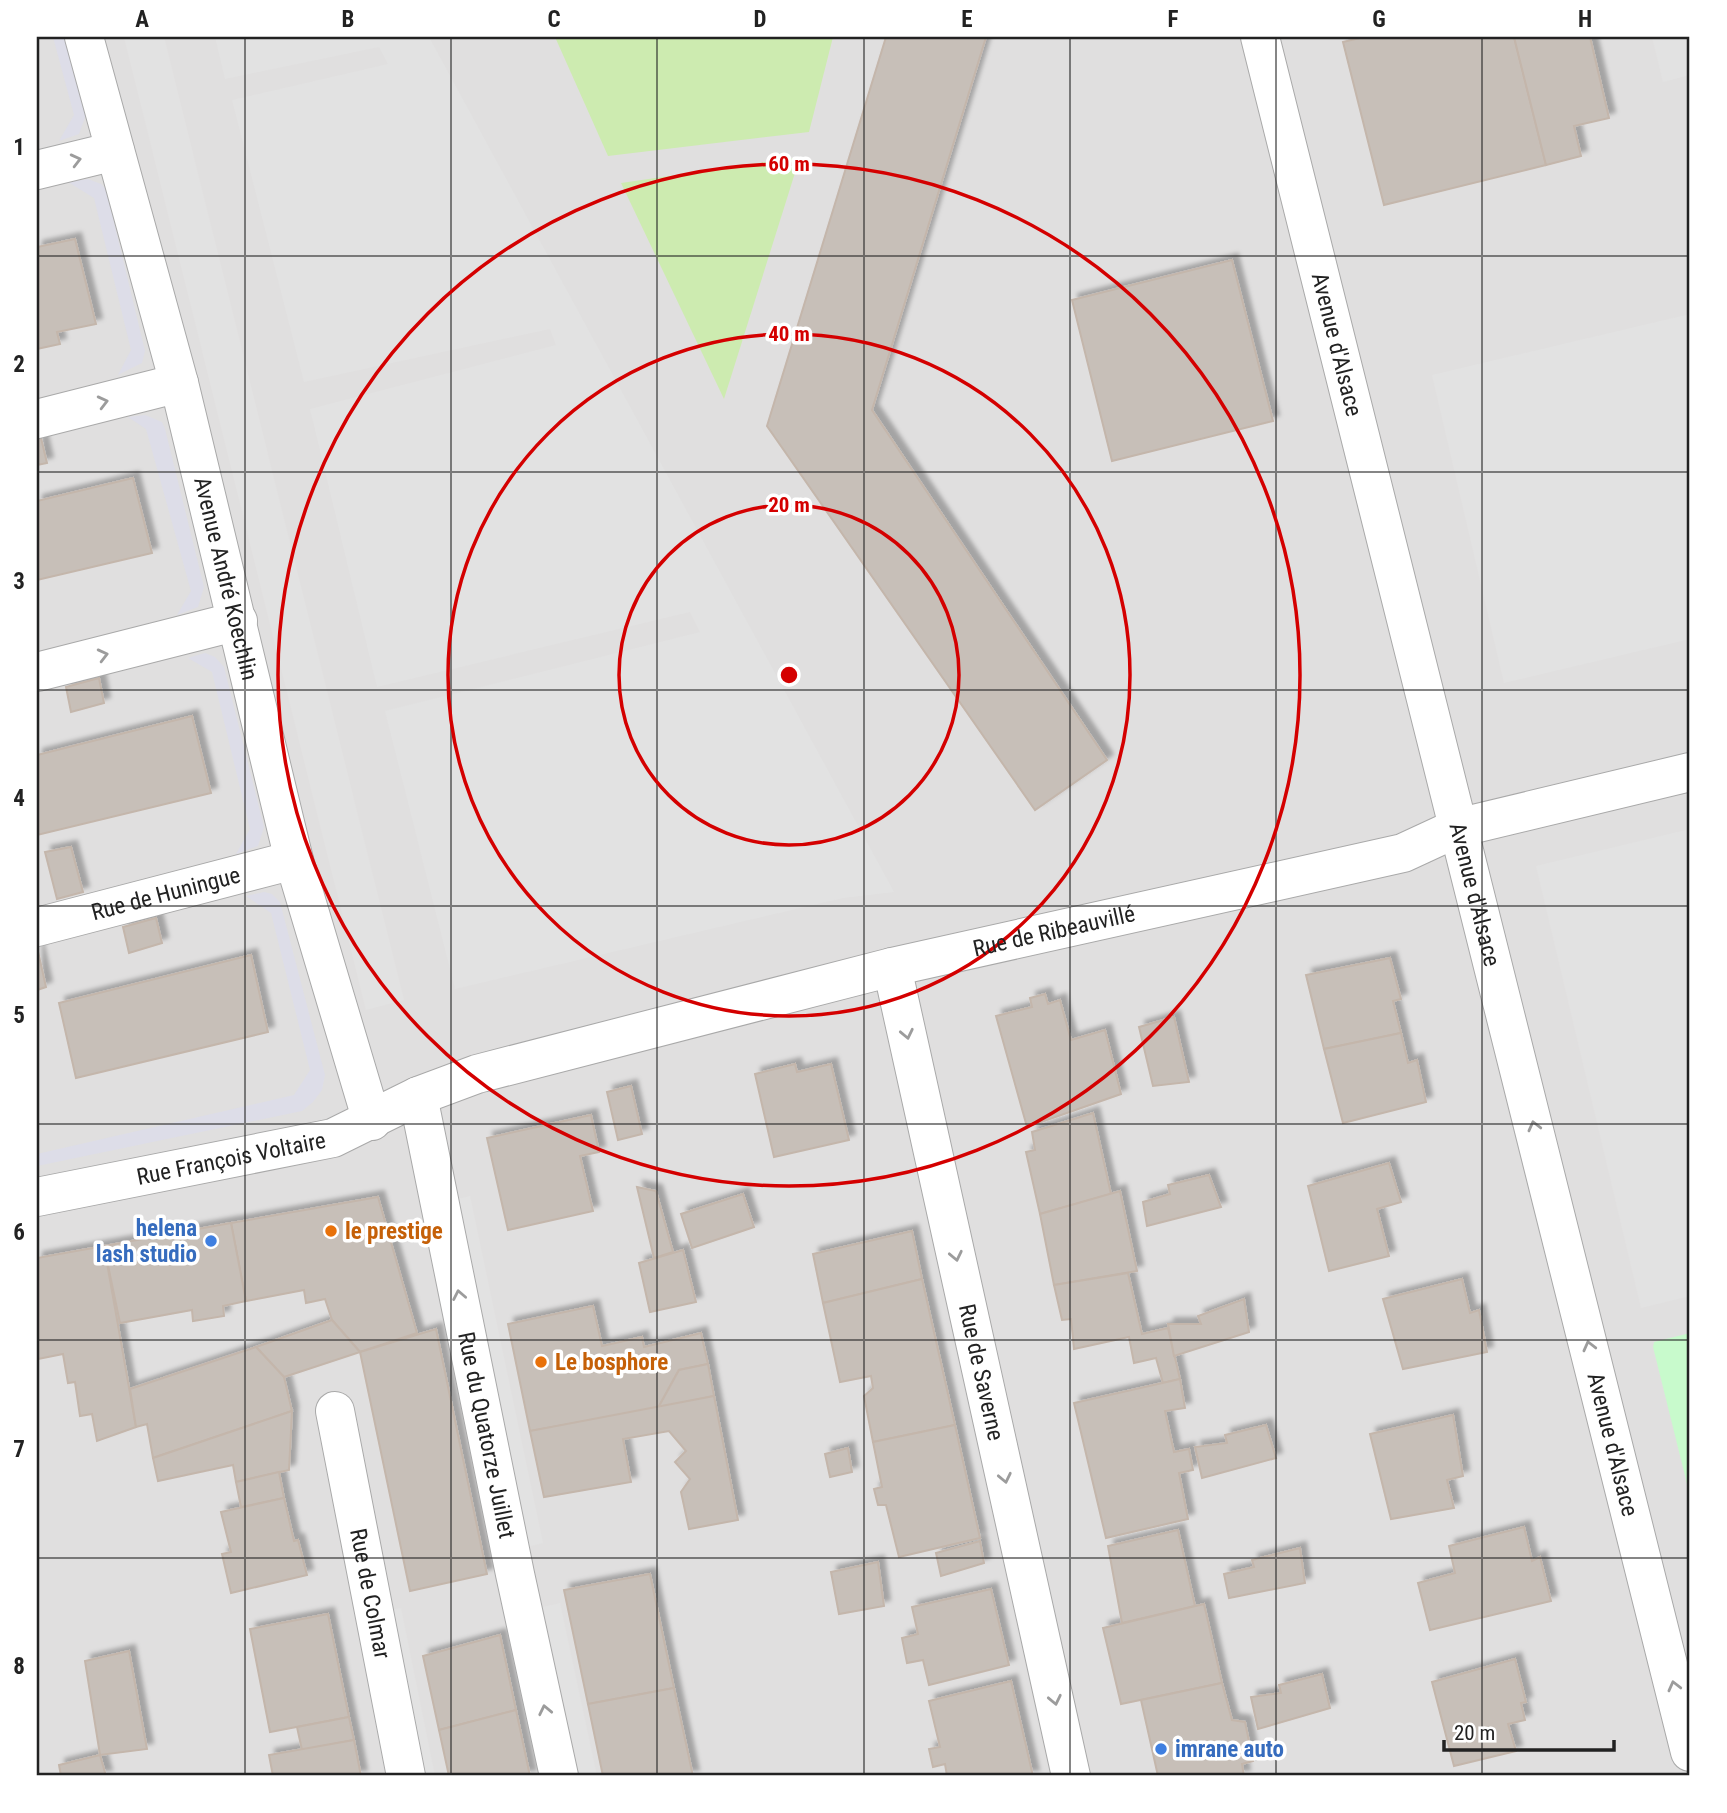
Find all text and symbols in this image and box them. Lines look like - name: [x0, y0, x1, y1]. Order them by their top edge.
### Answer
- text: A: [135, 6, 149, 33]
- text: B: [342, 6, 354, 33]
- text: C: [547, 6, 561, 33]
- text: D: [754, 6, 767, 33]
- text: E: [961, 6, 973, 33]
- text: F: [1168, 6, 1179, 33]
- text: G: [1372, 6, 1386, 33]
- text: H: [1578, 6, 1592, 33]
- text: 1: [13, 134, 25, 161]
- text: 60 m: [768, 152, 810, 176]
- one-way arrow: [70, 154, 82, 169]
- street label: Avenue d'Alsace: [1306, 270, 1368, 419]
- text: 40 m: [768, 322, 810, 346]
- text: 2: [13, 351, 25, 378]
- one-way arrow: [97, 396, 109, 410]
- street label: Avenue André Koechlin: [189, 474, 264, 683]
- text: 20 m: [768, 493, 810, 517]
- text: 3: [13, 568, 25, 595]
- one-way arrow: [97, 649, 109, 663]
- centre of rings: [777, 663, 801, 687]
- text: 4: [13, 785, 25, 812]
- street label: Avenue d'Alsace: [1444, 820, 1506, 969]
- street label: Rue de Huningue: [88, 861, 243, 926]
- street label: Rue de Ribeauvillé: [970, 900, 1137, 962]
- text: 5: [13, 1002, 25, 1029]
- one-way arrow: [899, 1028, 913, 1040]
- one-way arrow: [1528, 1120, 1542, 1132]
- street label: Rue François Voltaire: [134, 1126, 328, 1190]
- place label: helena lash studio: [96, 1215, 197, 1268]
- place label: le prestige: [345, 1218, 443, 1245]
- text: 6: [13, 1219, 25, 1246]
- marker: le prestige: [323, 1223, 339, 1239]
- marker: helena lash studio: [203, 1233, 219, 1249]
- one-way arrow: [948, 1250, 963, 1262]
- one-way arrow: [452, 1289, 467, 1301]
- street label: Rue de Saverne: [953, 1301, 1010, 1443]
- street label: Rue du Quatorze Juillet: [453, 1329, 521, 1541]
- one-way arrow: [1583, 1341, 1597, 1353]
- place label: Le bosphore: [555, 1349, 668, 1376]
- marker: Le bosphore: [533, 1354, 549, 1370]
- street label: Avenue d'Alsace: [1582, 1370, 1644, 1519]
- text: 7: [13, 1436, 25, 1463]
- one-way arrow: [997, 1472, 1012, 1484]
- street label: Rue de Colmar: [345, 1526, 396, 1661]
- text: 8: [13, 1653, 25, 1680]
- one-way arrow: [1668, 1680, 1682, 1692]
- one-way arrow: [1046, 1694, 1061, 1706]
- one-way arrow: [538, 1704, 553, 1716]
- scale bar: [1444, 1708, 1613, 1752]
- text: 20 m: [1454, 1721, 1495, 1745]
- place label: imrane auto: [1175, 1736, 1284, 1763]
- marker: imrane auto: [1153, 1741, 1169, 1757]

